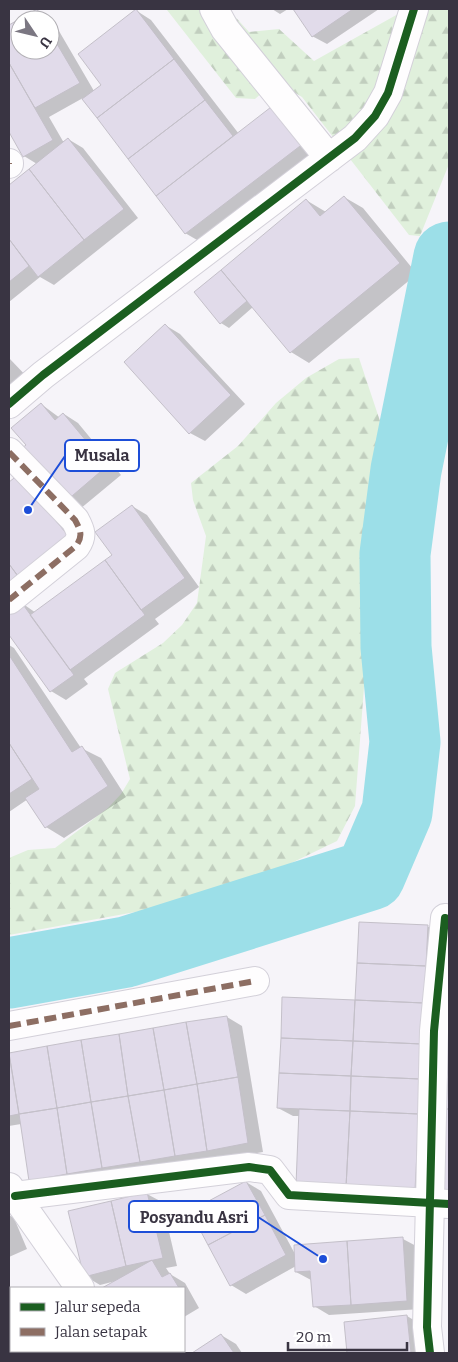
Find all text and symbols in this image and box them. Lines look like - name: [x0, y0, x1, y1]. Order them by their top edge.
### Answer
- north arrow: [10, 10, 60, 60]
- text: U: [35, 33, 55, 52]
- callout: Musala: [65, 440, 139, 471]
- text: Musala: [75, 446, 129, 465]
- callout: Posyandu Asri: [129, 1201, 258, 1232]
- text: Posyandu Asri: [140, 1208, 248, 1227]
- legend: [10, 1287, 185, 1352]
- text: Jalur sepeda: [54, 1298, 141, 1316]
- scale bar: [288, 1320, 407, 1352]
- text: Jalan setapak: [54, 1323, 148, 1341]
- text: 20 m: [296, 1328, 332, 1346]

